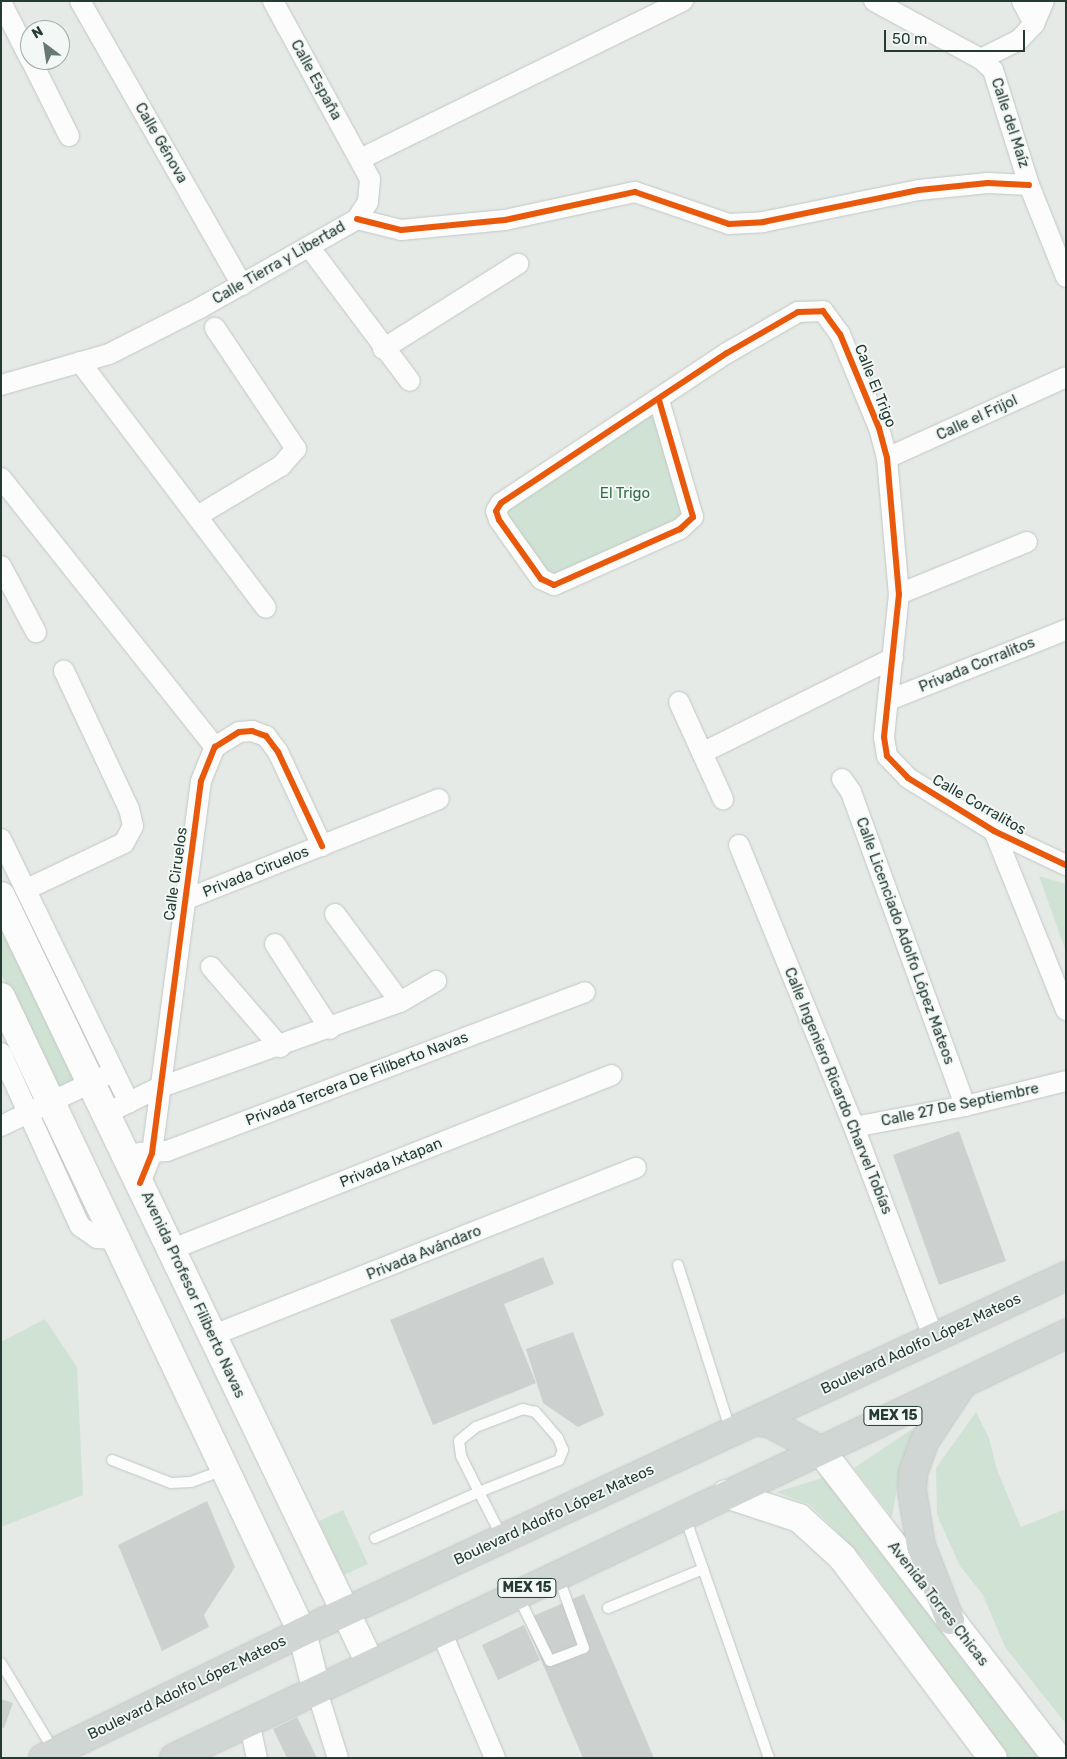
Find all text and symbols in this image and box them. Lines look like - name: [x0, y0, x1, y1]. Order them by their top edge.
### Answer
- north arrow: [20, 20, 70, 70]
- scale bar: [887, 20, 1028, 52]
- text: N: [29, 23, 46, 42]
- text: 50 m: [892, 30, 927, 48]
- street label: Calle España: [287, 37, 345, 123]
- street label: Calle del Maíz: [987, 76, 1033, 170]
- street label: Calle Génova: [131, 100, 191, 186]
- street label: Calle Tierra y Libertad: [209, 217, 349, 309]
- street label: Calle El Trigo: [850, 342, 900, 430]
- street label: Calle el Frijol: [934, 391, 1020, 445]
- park label: El Trigo: [600, 485, 650, 503]
- street label: Privada Corralitos: [916, 633, 1038, 697]
- street label: Calle Corralitos: [929, 771, 1029, 839]
- street label: Calle Licenciado Adolfo López Mateos: [852, 815, 958, 1067]
- street label: Calle Ciruelos: [161, 826, 191, 922]
- street label: Privada Ciruelos: [200, 843, 312, 901]
- street label: Calle Ingeniero Ricardo Charvel Tobías: [780, 965, 896, 1217]
- street label: Privada Tercera De Filiberto Navas: [243, 1028, 471, 1130]
- street label: Calle 27 De Septiembre: [879, 1079, 1041, 1131]
- street label: Privada Ixtapan: [337, 1134, 445, 1192]
- street label: Avenida Profesor Filiberto Navas: [137, 1189, 249, 1401]
- street label: Privada Avándaro: [364, 1222, 484, 1284]
- street label: Boulevard Adolfo López Mateos: [818, 1290, 1024, 1398]
- road number: MEX 15: [863, 1404, 923, 1428]
- street label: Boulevard Adolfo López Mateos: [451, 1461, 657, 1569]
- street label: Avenida Torres Chicas: [884, 1538, 992, 1670]
- road number: MEX 15: [497, 1576, 557, 1600]
- street label: Boulevard Adolfo López Mateos: [85, 1632, 289, 1744]

